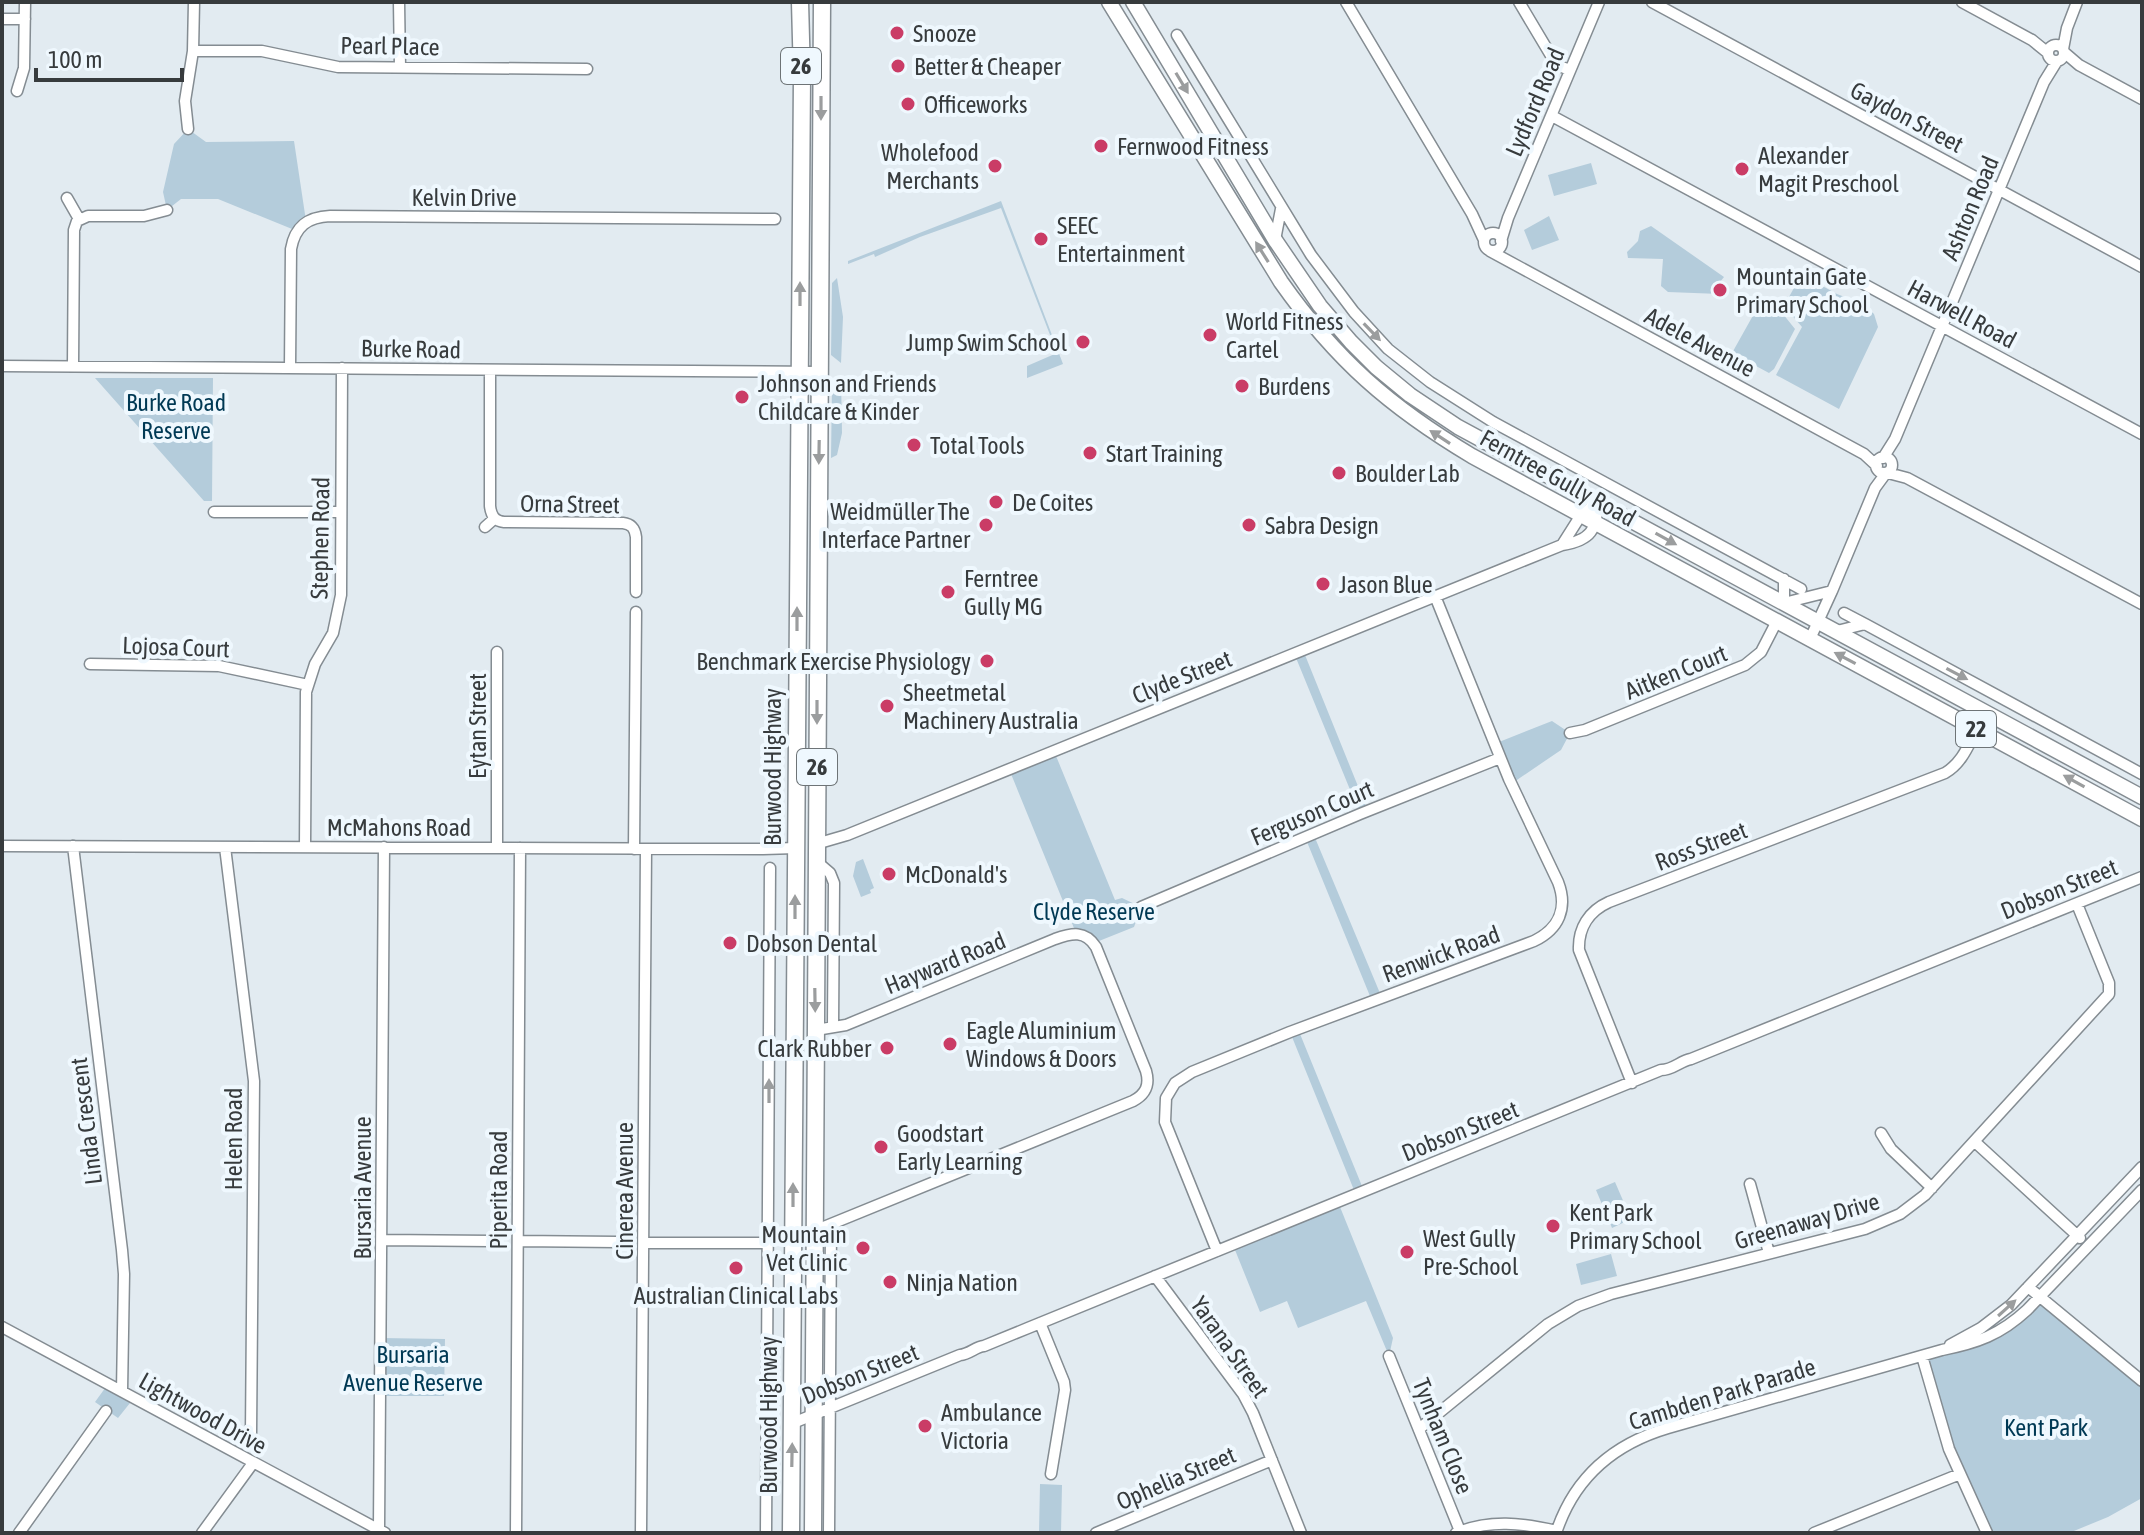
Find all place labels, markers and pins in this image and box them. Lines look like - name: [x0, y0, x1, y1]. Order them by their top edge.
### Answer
- place label: Snooze: [913, 20, 976, 47]
- marker: Snooze: [888, 24, 906, 42]
- place label: Better & Cheaper: [914, 53, 1062, 80]
- marker: Better & Cheaper: [889, 57, 907, 75]
- place label: Officeworks: [924, 91, 1028, 118]
- marker: Officeworks: [899, 95, 917, 113]
- place label: Fernwood Fitness: [1117, 133, 1269, 160]
- marker: Fernwood Fitness: [1092, 137, 1110, 155]
- place label: Wholefood Merchants: [881, 139, 979, 194]
- place label: Alexander Magit Preschool: [1758, 142, 1900, 197]
- marker: Wholefood Merchants: [986, 157, 1004, 175]
- marker: Alexander Magit Preschool: [1733, 160, 1751, 178]
- place label: SEEC Entertainment: [1057, 212, 1185, 267]
- marker: SEEC Entertainment: [1032, 230, 1050, 248]
- place label: Mountain Gate Primary School: [1736, 263, 1869, 318]
- marker: Mountain Gate Primary School: [1711, 281, 1729, 299]
- place label: World Fitness Cartel: [1226, 308, 1343, 363]
- marker: World Fitness Cartel: [1201, 326, 1219, 344]
- place label: Jump Swim School: [906, 329, 1068, 356]
- marker: Jump Swim School: [1074, 333, 1092, 351]
- place label: Johnson and Friends Childcare & Kinder: [758, 370, 937, 425]
- place label: Burdens: [1258, 373, 1330, 400]
- marker: Burdens: [1233, 377, 1251, 395]
- marker: Johnson and Friends Childcare & Kinder: [733, 388, 751, 406]
- place label: Total Tools: [930, 432, 1025, 459]
- marker: Total Tools: [905, 436, 923, 454]
- place label: Start Training: [1106, 440, 1223, 467]
- marker: Start Training: [1081, 444, 1099, 462]
- place label: Boulder Lab: [1355, 460, 1460, 487]
- marker: Boulder Lab: [1330, 464, 1348, 482]
- place label: De Coites: [1012, 489, 1093, 516]
- marker: De Coites: [987, 493, 1005, 511]
- place label: Weidmüller The Interface Partner: [821, 498, 971, 553]
- place label: Sabra Design: [1265, 512, 1379, 539]
- marker: Weidmüller The Interface Partner: [977, 516, 995, 534]
- marker: Sabra Design: [1240, 516, 1258, 534]
- place label: Ferntree Gully MG: [964, 565, 1043, 620]
- place label: Jason Blue: [1339, 571, 1433, 598]
- marker: Jason Blue: [1314, 575, 1332, 593]
- marker: Ferntree Gully MG: [939, 583, 957, 601]
- place label: Benchmark Exercise Physiology: [696, 648, 971, 675]
- marker: Benchmark Exercise Physiology: [978, 652, 996, 670]
- place label: Sheetmetal Machinery Australia: [903, 679, 1079, 734]
- marker: Sheetmetal Machinery Australia: [878, 697, 896, 715]
- place label: McDonald's: [905, 861, 1007, 888]
- marker: McDonald's: [880, 865, 898, 883]
- place label: Dobson Dental: [746, 930, 878, 957]
- marker: Dobson Dental: [721, 934, 739, 952]
- place label: Eagle Aluminium Windows & Doors: [966, 1017, 1117, 1072]
- place label: Clark Rubber: [757, 1035, 872, 1062]
- marker: Eagle Aluminium Windows & Doors: [941, 1035, 959, 1053]
- marker: Clark Rubber: [878, 1039, 896, 1057]
- place label: Goodstart Early Learning: [897, 1120, 1023, 1175]
- marker: Goodstart Early Learning: [872, 1138, 890, 1156]
- place label: Kent Park Primary School: [1569, 1199, 1702, 1254]
- marker: Kent Park Primary School: [1544, 1217, 1562, 1235]
- place label: Mountain Vet Clinic: [761, 1221, 847, 1276]
- place label: West Gully Pre-School: [1423, 1225, 1519, 1280]
- marker: Mountain Vet Clinic: [854, 1239, 872, 1257]
- marker: West Gully Pre-School: [1398, 1243, 1416, 1261]
- marker: Australian Clinical Labs: [727, 1259, 745, 1277]
- place label: Ninja Nation: [906, 1269, 1018, 1296]
- marker: Ninja Nation: [881, 1273, 899, 1291]
- place label: Australian Clinical Labs: [634, 1282, 838, 1309]
- place label: Ambulance Victoria: [941, 1399, 1042, 1454]
- marker: Ambulance Victoria: [916, 1417, 934, 1435]

